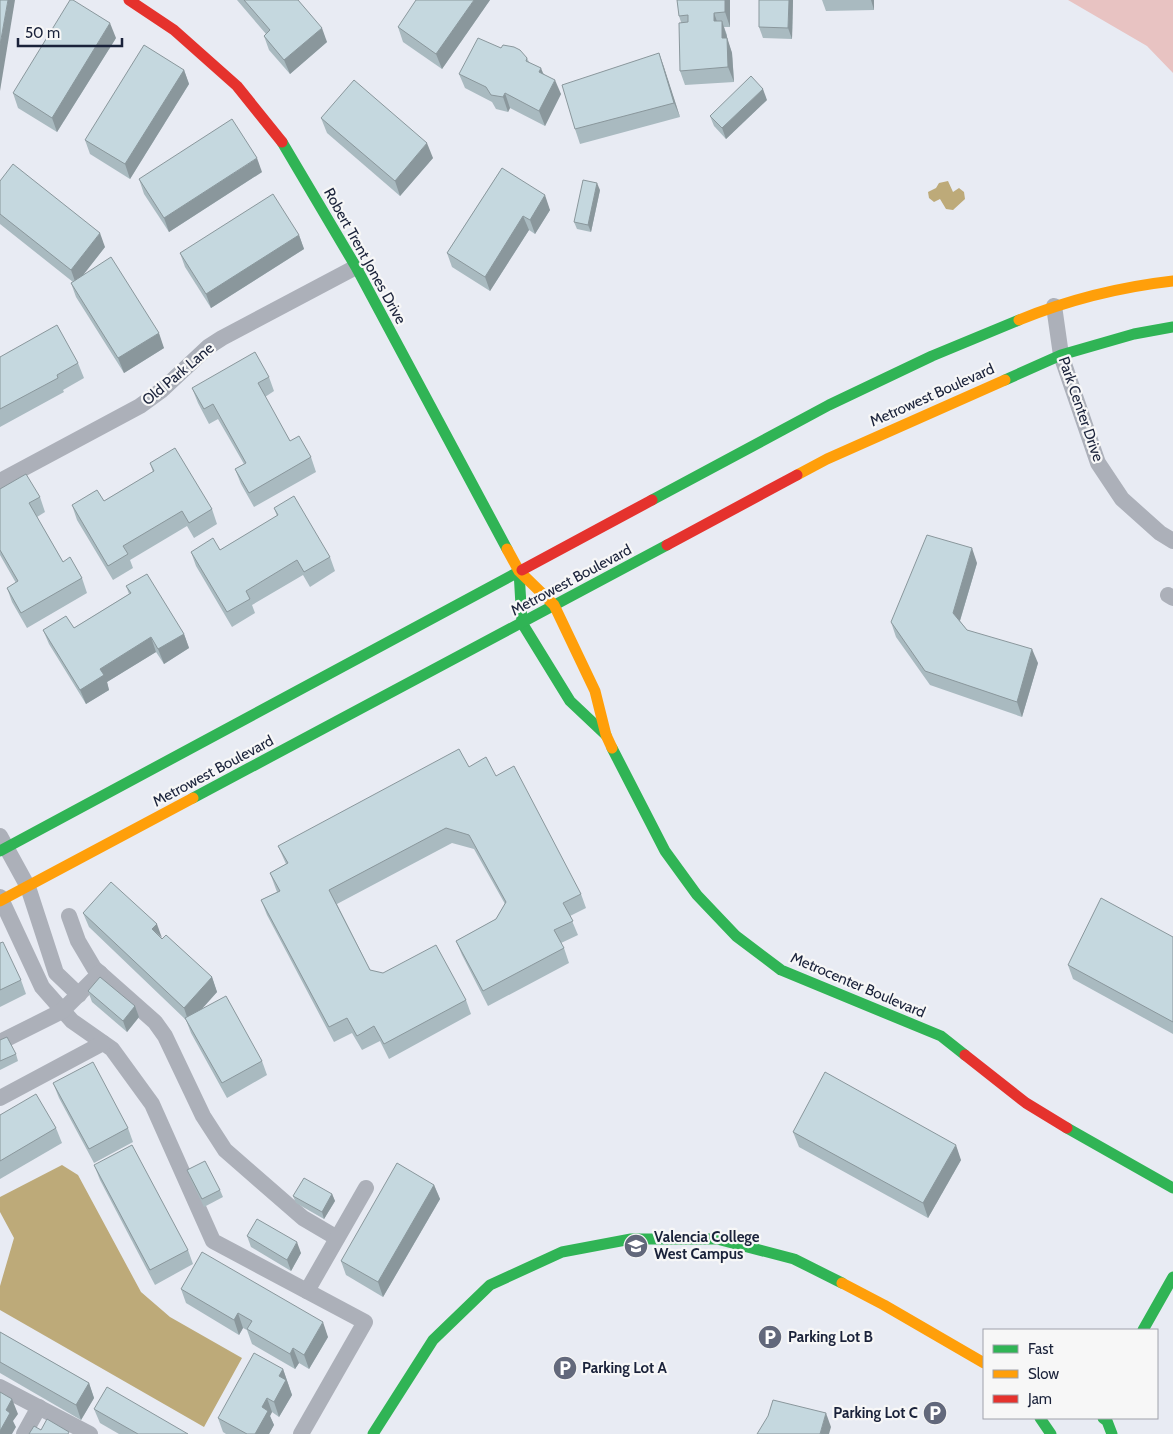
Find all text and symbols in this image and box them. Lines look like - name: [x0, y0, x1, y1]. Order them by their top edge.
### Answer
- scale bar: [18, 15, 121, 47]
- text: 50 m: [25, 24, 60, 42]
- street label: Robert Trent Jones Drive: [320, 185, 410, 328]
- street label: Old Park Lane: [139, 339, 218, 409]
- street label: Park Center Drive: [1055, 354, 1107, 464]
- street label: Metrowest Boulevard: [867, 360, 997, 430]
- street label: Metrowest Boulevard: [508, 541, 634, 619]
- street label: Metrowest Boulevard: [150, 732, 276, 810]
- street label: Metrocenter Boulevard: [788, 948, 928, 1022]
- place label: Valencia College West Campus: [654, 1228, 760, 1263]
- school or university icon: Valencia College West Campus: [623, 1233, 649, 1259]
- parking icon: Parking Lot B: [757, 1324, 783, 1350]
- place label: Parking Lot B: [788, 1328, 873, 1346]
- legend: [983, 1329, 1158, 1419]
- text: Fast: [1028, 1340, 1053, 1358]
- parking icon: Parking Lot A: [552, 1355, 578, 1381]
- place label: Parking Lot A: [582, 1359, 668, 1377]
- text: Slow: [1028, 1365, 1059, 1383]
- text: Jam: [1027, 1390, 1052, 1408]
- parking icon: Parking Lot C: [922, 1400, 948, 1426]
- place label: Parking Lot C: [833, 1404, 918, 1422]

